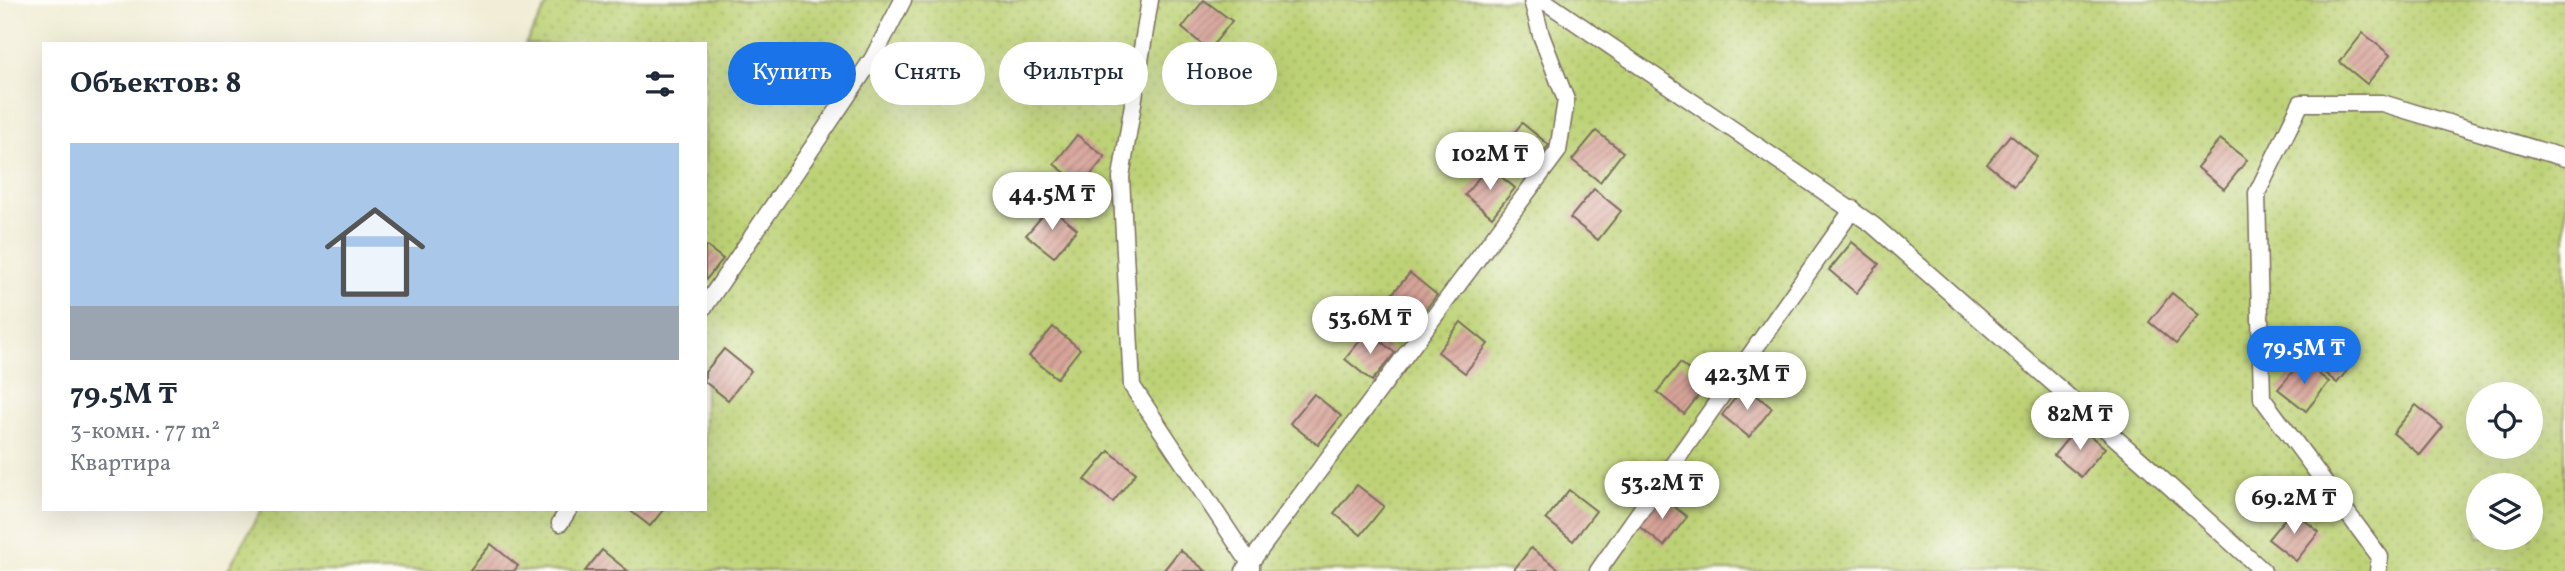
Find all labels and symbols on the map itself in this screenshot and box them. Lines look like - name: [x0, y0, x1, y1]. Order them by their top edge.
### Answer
- pin: 102M ₸: [1433, 132, 1547, 192]
- pin: 44.5M ₸: [987, 173, 1117, 232]
- pin: 53.6M ₸: [1305, 296, 1435, 356]
- pin: 79.5M ₸: [2239, 326, 2369, 386]
- pin: 42.3M ₸: [1682, 352, 1812, 412]
- pin: 82M ₸: [2031, 392, 2129, 452]
- pin: 53.2M ₸: [1597, 462, 1727, 521]
- pin: 69.2M ₸: [2229, 476, 2359, 536]

